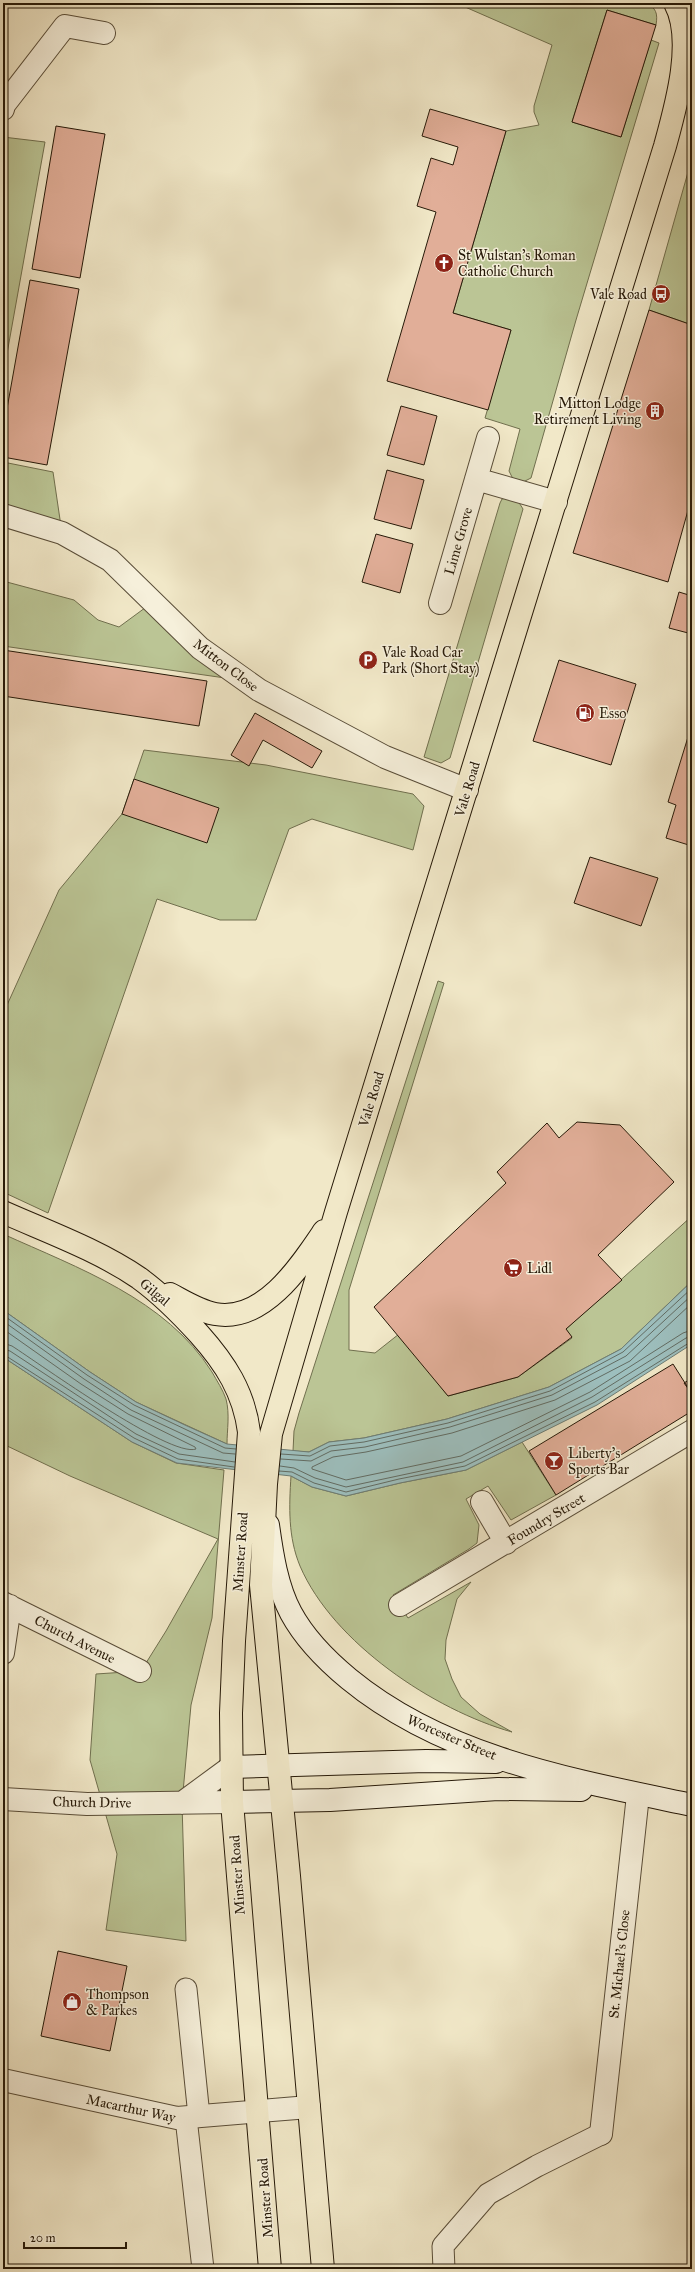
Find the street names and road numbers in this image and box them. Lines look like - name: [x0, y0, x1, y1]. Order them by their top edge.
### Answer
- street label: Lime Grove: [441, 505, 476, 577]
- street label: Mitton Close: [190, 635, 262, 696]
- street label: Vale Road: [451, 759, 484, 820]
- street label: Vale Road: [355, 1069, 388, 1130]
- street label: Gilgal: [136, 1275, 173, 1310]
- street label: Foundry Street: [504, 1490, 588, 1549]
- street label: Minster Road: [229, 1512, 252, 1592]
- street label: Church Avenue: [31, 1612, 118, 1667]
- street label: Worcester Street: [404, 1711, 499, 1764]
- street label: Church Drive: [52, 1793, 132, 1812]
- street label: Minster Road: [226, 1835, 249, 1915]
- street label: St. Michael's Close: [605, 1909, 634, 2019]
- street label: Macarthur Way: [85, 2091, 177, 2126]
- street label: Minster Road: [254, 2158, 277, 2238]

